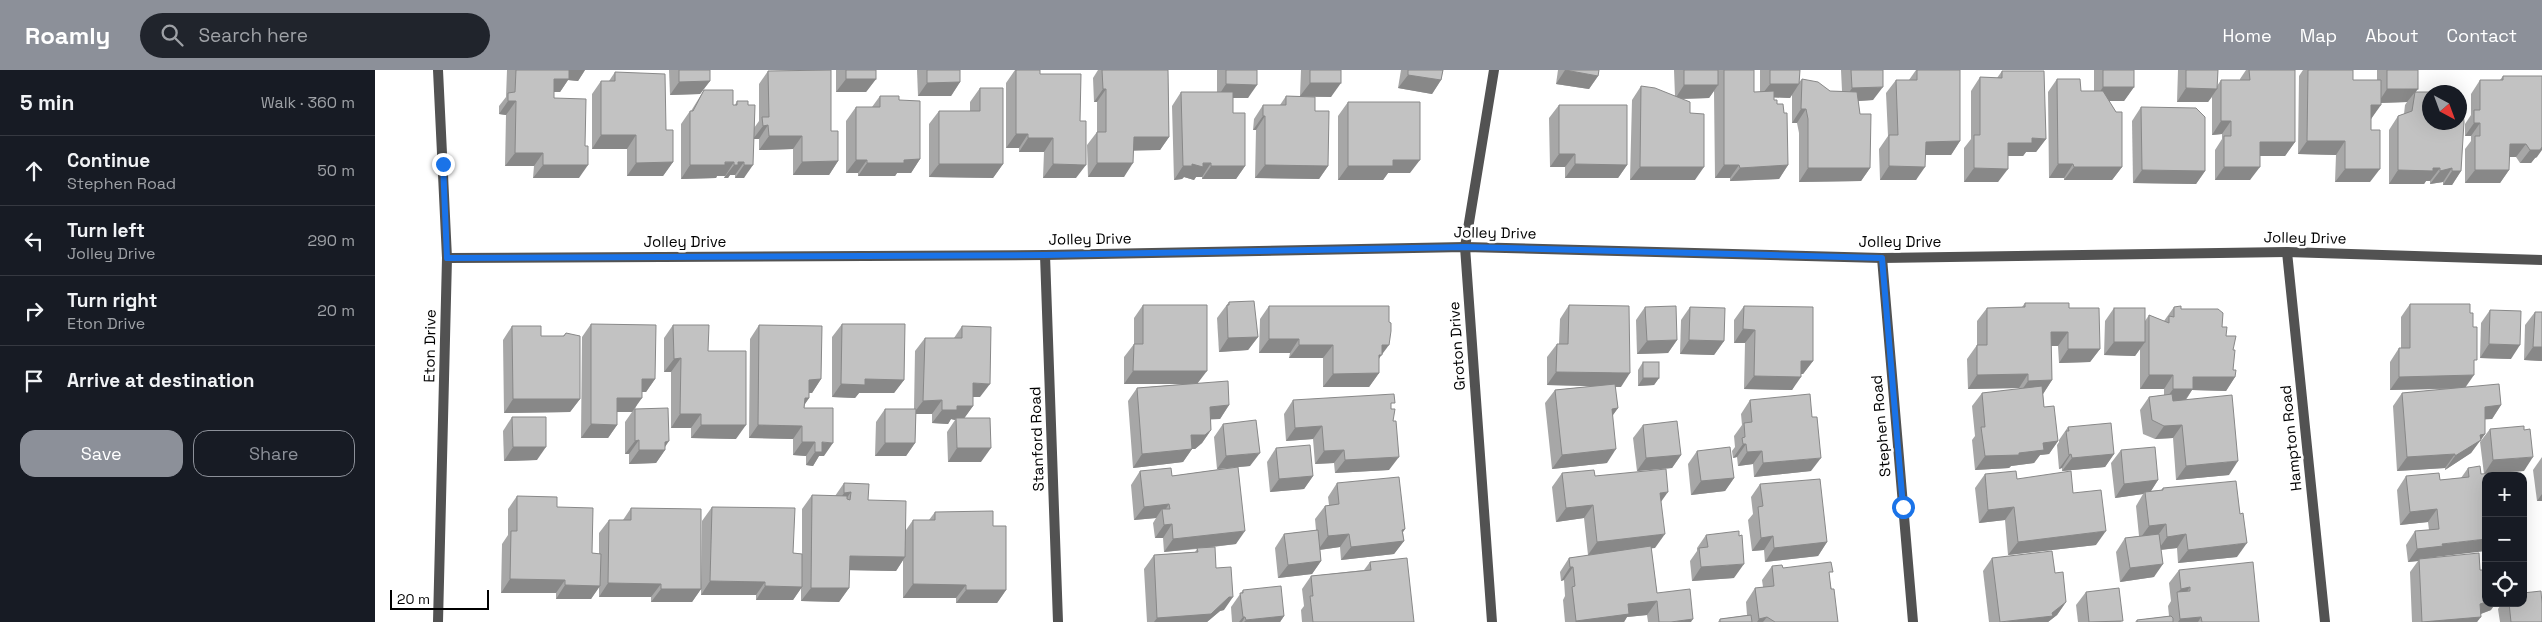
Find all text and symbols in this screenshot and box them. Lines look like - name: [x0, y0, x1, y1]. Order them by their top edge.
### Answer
- search box: [140, 13, 490, 58]
- text: Roamly: [25, 20, 110, 51]
- icon: search: [158, 21, 186, 49]
- text: Search here: [198, 23, 308, 48]
- text: Home: [2223, 24, 2272, 47]
- text: Map: [2300, 24, 2337, 47]
- text: About: [2365, 24, 2419, 47]
- text: Contact: [2447, 24, 2517, 47]
- north arrow: [2422, 85, 2467, 130]
- text: 5 min: [20, 89, 74, 116]
- text: Walk · 360 m: [261, 92, 355, 113]
- text: Continue: [67, 148, 150, 173]
- route end: [432, 153, 455, 176]
- icon: ahead: [20, 157, 48, 185]
- text: 50 m: [317, 160, 355, 181]
- text: Stephen Road: [67, 173, 176, 194]
- text: Turn left: [67, 218, 145, 243]
- street label: Jolley Drive: [1453, 222, 1537, 243]
- icon: left: [20, 227, 48, 255]
- street label: Jolley Drive: [2263, 227, 2347, 248]
- street label: Jolley Drive: [1048, 228, 1132, 249]
- text: 290 m: [307, 230, 355, 251]
- street label: Jolley Drive: [644, 232, 727, 251]
- street label: Jolley Drive: [1859, 232, 1942, 251]
- text: Jolley Drive: [67, 243, 156, 264]
- text: Turn right: [67, 288, 157, 313]
- icon: right: [20, 297, 48, 325]
- text: 20 m: [317, 300, 355, 321]
- street label: Groton Drive: [1444, 301, 1469, 391]
- street label: Eton Drive: [419, 309, 440, 383]
- text: Eton Drive: [67, 313, 145, 334]
- icon: arrive: [20, 367, 48, 395]
- text: Arrive at destination: [67, 368, 255, 393]
- street label: Stephen Road: [1867, 374, 1894, 478]
- street label: Hampton Road: [2275, 384, 2306, 492]
- street label: Stanford Road: [1025, 386, 1048, 492]
- button: Save: [20, 430, 183, 477]
- button: Share: [193, 430, 355, 477]
- map controls: [2482, 472, 2527, 607]
- button: +: [2482, 472, 2527, 517]
- route start: [1892, 496, 1915, 519]
- button: −: [2482, 517, 2527, 562]
- button: locate: [2482, 562, 2527, 607]
- scale bar: [390, 587, 489, 610]
- text: 20 m: [397, 590, 430, 608]

